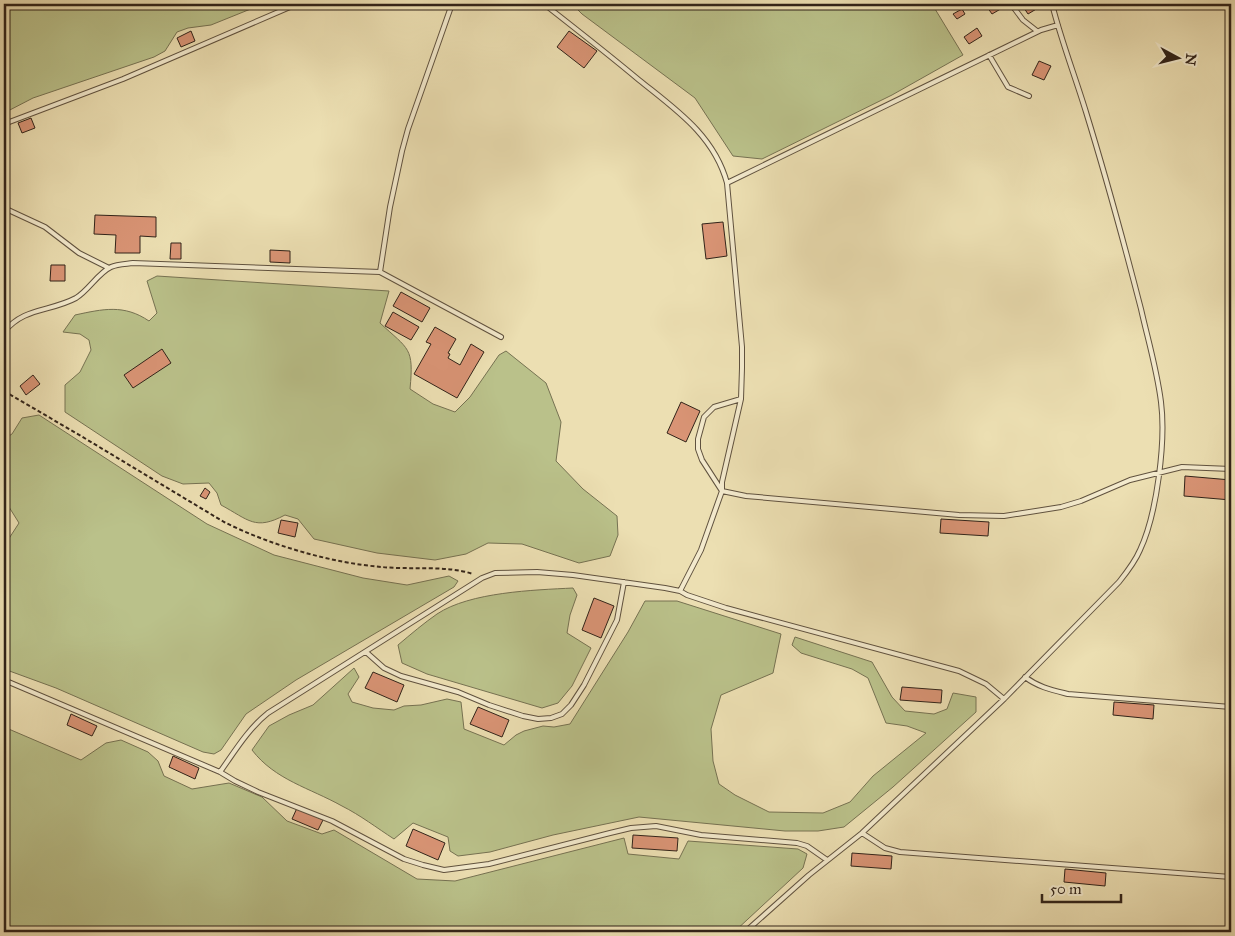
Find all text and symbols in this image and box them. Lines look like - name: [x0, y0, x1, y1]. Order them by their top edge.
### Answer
- north arrow: [1152, 32, 1202, 82]
- text: N: [1181, 53, 1200, 67]
- scale bar: [1042, 871, 1121, 903]
- text: 50 m: [1050, 880, 1082, 898]

